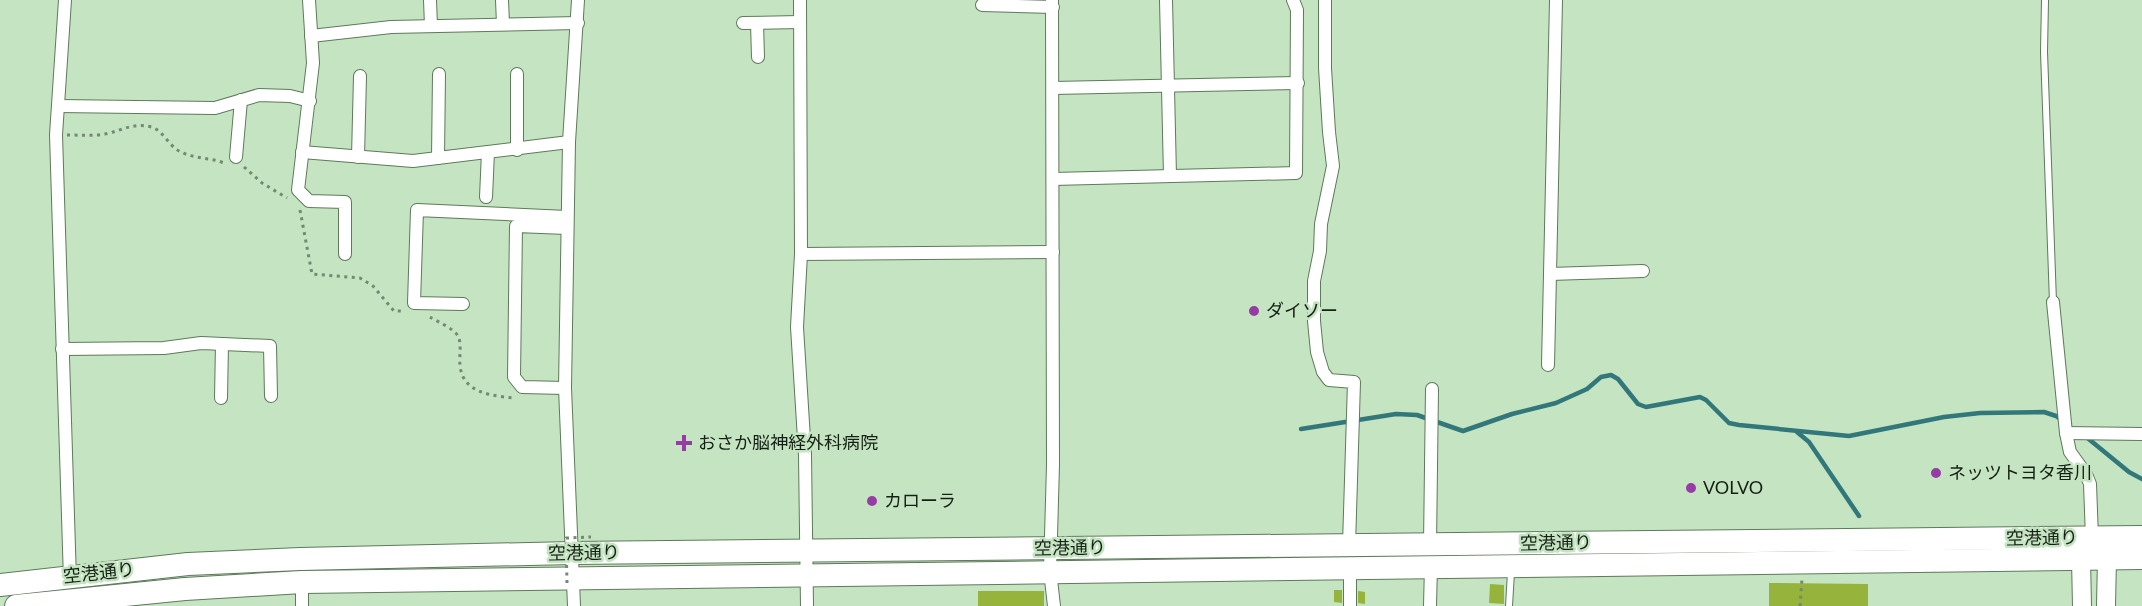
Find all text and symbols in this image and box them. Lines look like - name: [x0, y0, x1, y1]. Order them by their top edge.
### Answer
- place label: ダイソー: [1266, 299, 1338, 321]
- marker: ダイソー: [1247, 304, 1261, 318]
- place label: おさか脳神経外科病院: [698, 431, 878, 453]
- marker: おさか脳神経外科病院: [675, 434, 693, 452]
- place label: ネッツトヨタ香川: [1948, 461, 2092, 483]
- marker: ネッツトヨタ香川: [1929, 466, 1943, 480]
- place label: VOLVO: [1703, 476, 1763, 498]
- marker: VOLVO: [1684, 481, 1698, 495]
- place label: カローラ: [884, 489, 956, 511]
- marker: カローラ: [865, 494, 879, 508]
- street label: 空港通り: [2006, 525, 2078, 549]
- street label: 空港通り: [1520, 530, 1592, 554]
- street label: 空港通り: [1034, 535, 1106, 559]
- street label: 空港通り: [548, 540, 620, 564]
- street label: 空港通り: [62, 557, 136, 587]

